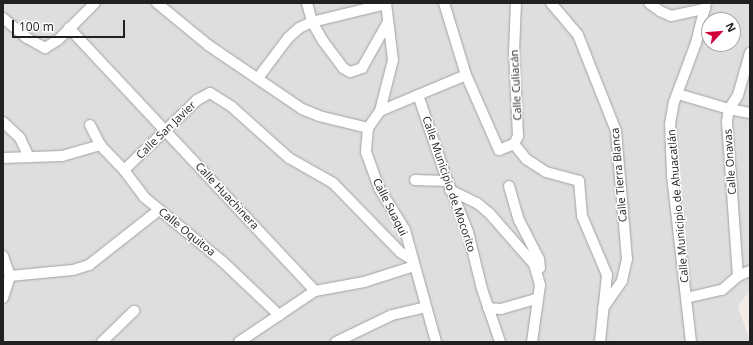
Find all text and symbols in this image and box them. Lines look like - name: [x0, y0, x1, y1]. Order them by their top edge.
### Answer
- scale bar: [14, 12, 127, 38]
- north arrow: [701, 12, 741, 52]
- text: 100 m: [19, 18, 54, 35]
- text: N: [723, 20, 740, 34]
- street label: Calle Culiacán: [508, 49, 524, 121]
- street label: Calle San Javier: [134, 98, 198, 162]
- street label: Calle Municipio de Mocorito: [420, 114, 478, 254]
- street label: Calle Tierra Blanca: [608, 127, 630, 223]
- street label: Calle Municipio de Ahuacatlán: [665, 129, 691, 283]
- street label: Calle Onavas: [721, 129, 739, 195]
- street label: Calle Huachinera: [193, 160, 261, 232]
- street label: Calle Suaqui: [370, 176, 410, 238]
- street label: Calle Oquitoa: [156, 205, 218, 259]

